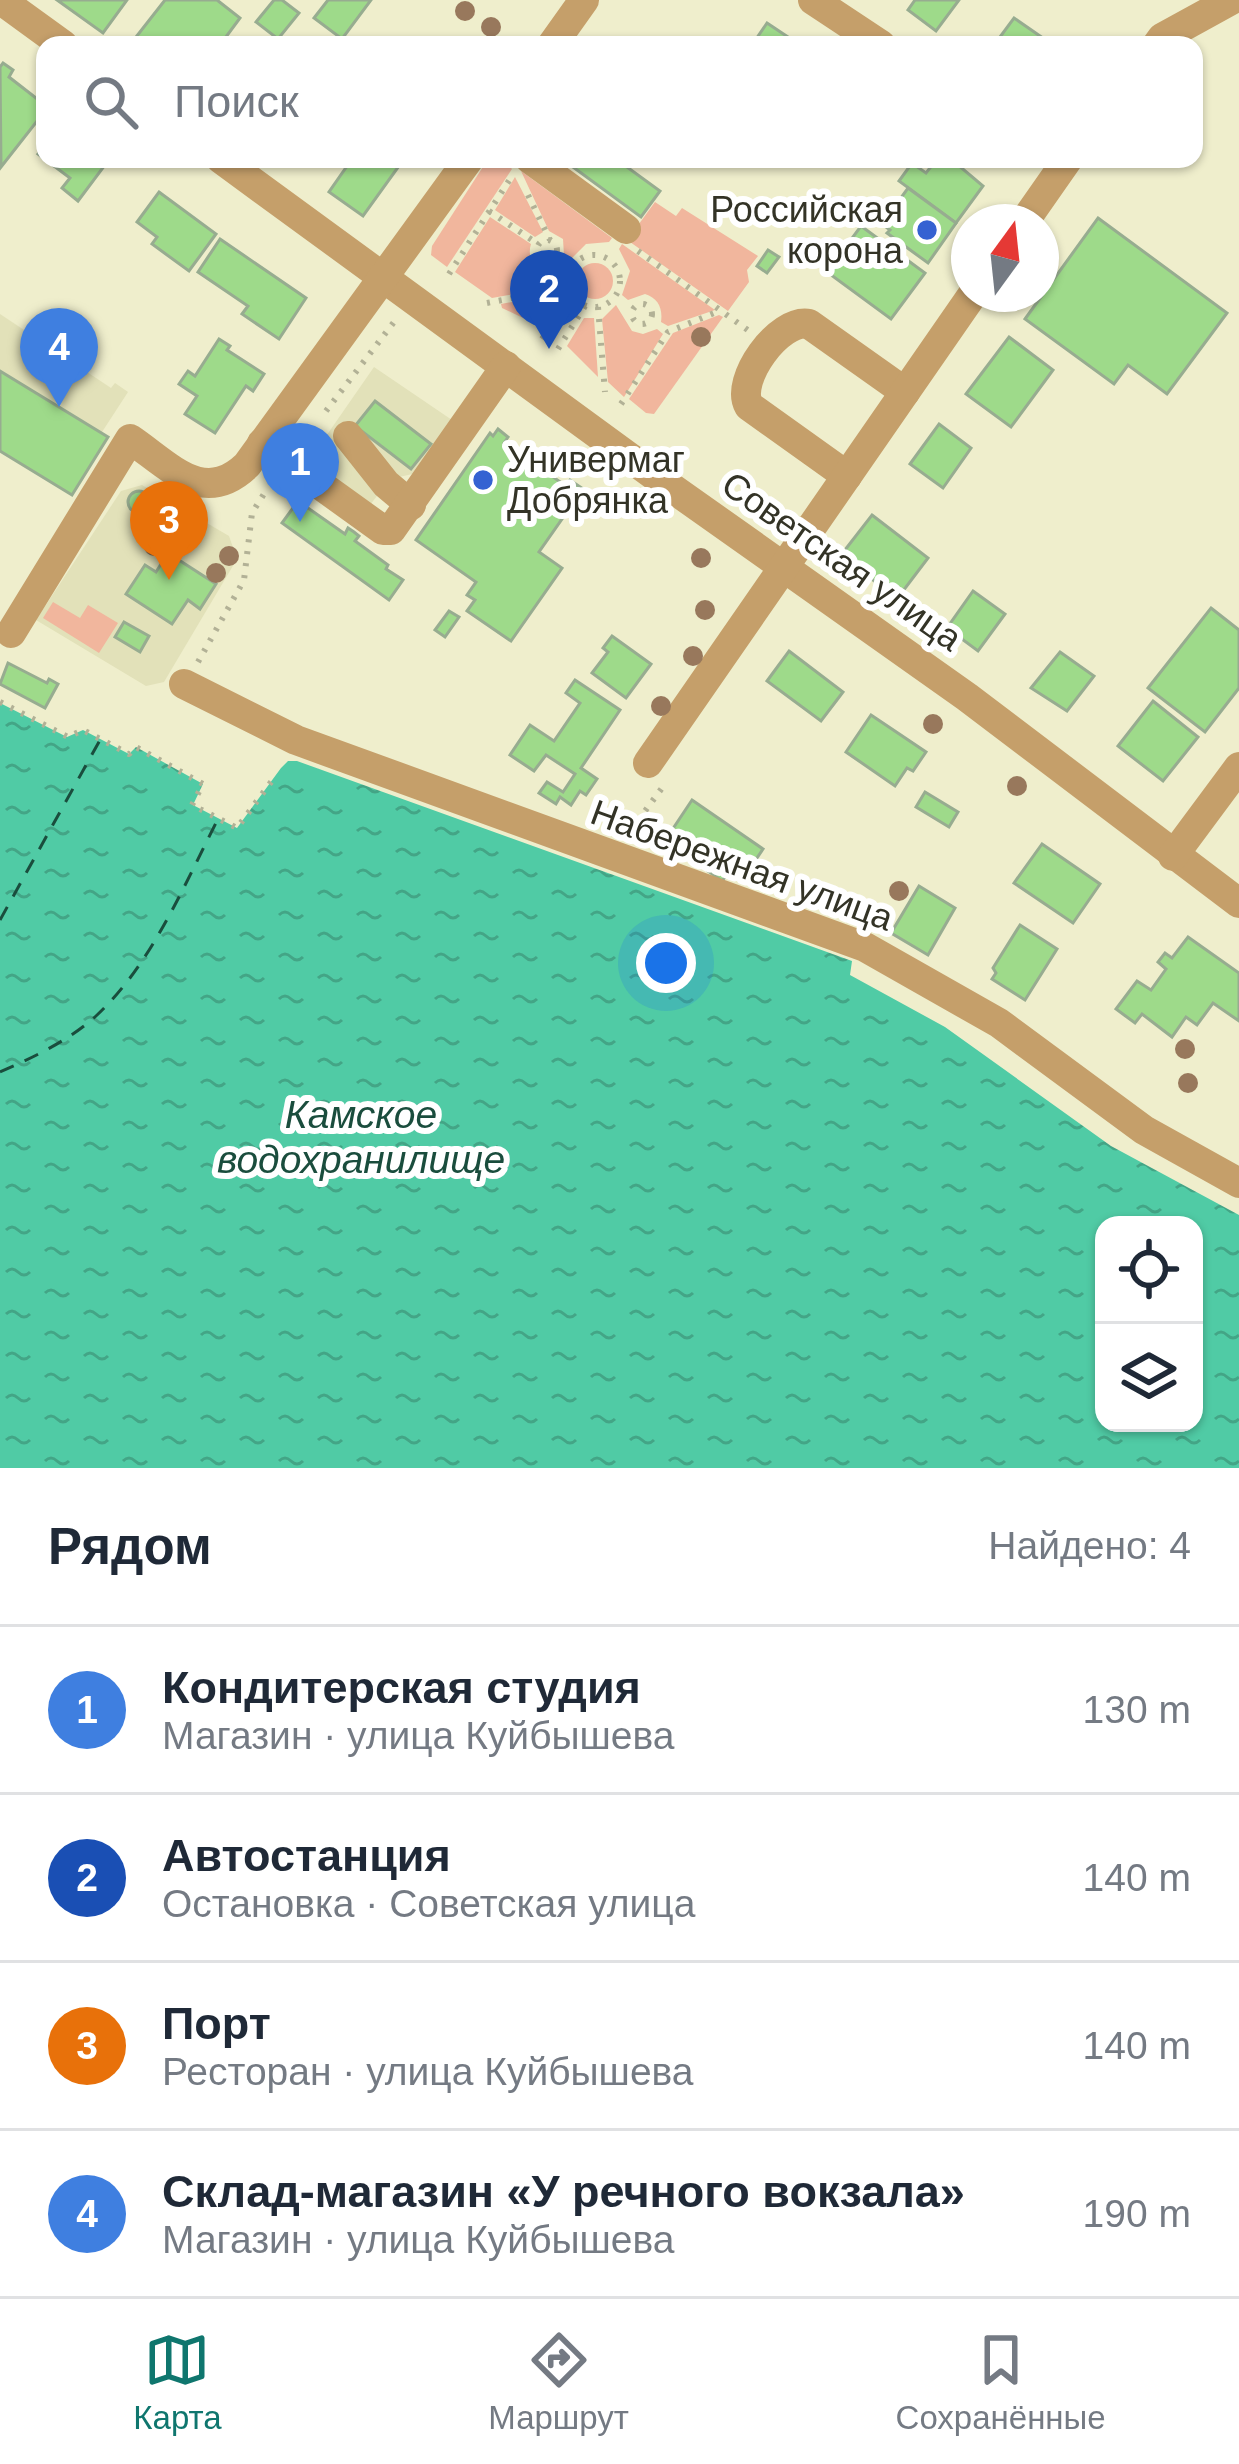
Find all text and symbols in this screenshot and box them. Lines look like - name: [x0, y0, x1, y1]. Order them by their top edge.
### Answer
- search box: [36, 36, 1203, 168]
- icon: search: [78, 69, 144, 135]
- text: Поиск: [174, 76, 299, 127]
- place label: Российская корона: [710, 189, 904, 271]
- north arrow: [951, 204, 1059, 312]
- marker: Российская корона: [914, 217, 940, 243]
- pin: 2: [510, 250, 588, 349]
- pin: 4: [20, 308, 98, 407]
- pin: 1: [261, 423, 339, 522]
- place label: Универмаг Добрянка: [507, 439, 685, 521]
- street label: Советская улица: [714, 463, 970, 659]
- marker: Универмаг Добрянка: [470, 467, 496, 493]
- pin: 3: [130, 481, 208, 580]
- street label: Набережная улица: [585, 791, 899, 939]
- your location: [636, 933, 696, 993]
- water label: Камское водохранилище: [217, 1093, 505, 1181]
- map controls: [1095, 1216, 1203, 1432]
- button: locate: [1095, 1216, 1203, 1324]
- button: layers: [1095, 1324, 1203, 1432]
- text: Рядом: [48, 1518, 212, 1575]
- text: Найдено: 4: [988, 1524, 1191, 1567]
- text: Кондитерская студия: [162, 1662, 641, 1713]
- text: 1: [76, 1688, 98, 1731]
- text: 130 m: [1083, 1688, 1191, 1731]
- text: Магазин · улица Куйбышева: [162, 1714, 674, 1757]
- text: Автостанция: [162, 1830, 451, 1881]
- text: 2: [76, 1856, 98, 1899]
- text: 140 m: [1083, 1856, 1191, 1899]
- text: Остановка · Советская улица: [162, 1882, 695, 1925]
- text: Порт: [162, 1998, 271, 2049]
- text: 3: [76, 2024, 98, 2067]
- text: 140 m: [1083, 2024, 1191, 2067]
- text: Ресторан · улица Куйбышева: [162, 2050, 694, 2093]
- text: Склад-магазин «У речного вокзала»: [162, 2166, 965, 2217]
- text: 4: [76, 2192, 98, 2235]
- text: 190 m: [1083, 2192, 1191, 2235]
- text: Магазин · улица Куйбышева: [162, 2218, 674, 2261]
- tab: Карта: [133, 2327, 222, 2437]
- tab: Маршрут: [488, 2327, 629, 2437]
- tab: Сохранённые: [896, 2327, 1106, 2437]

